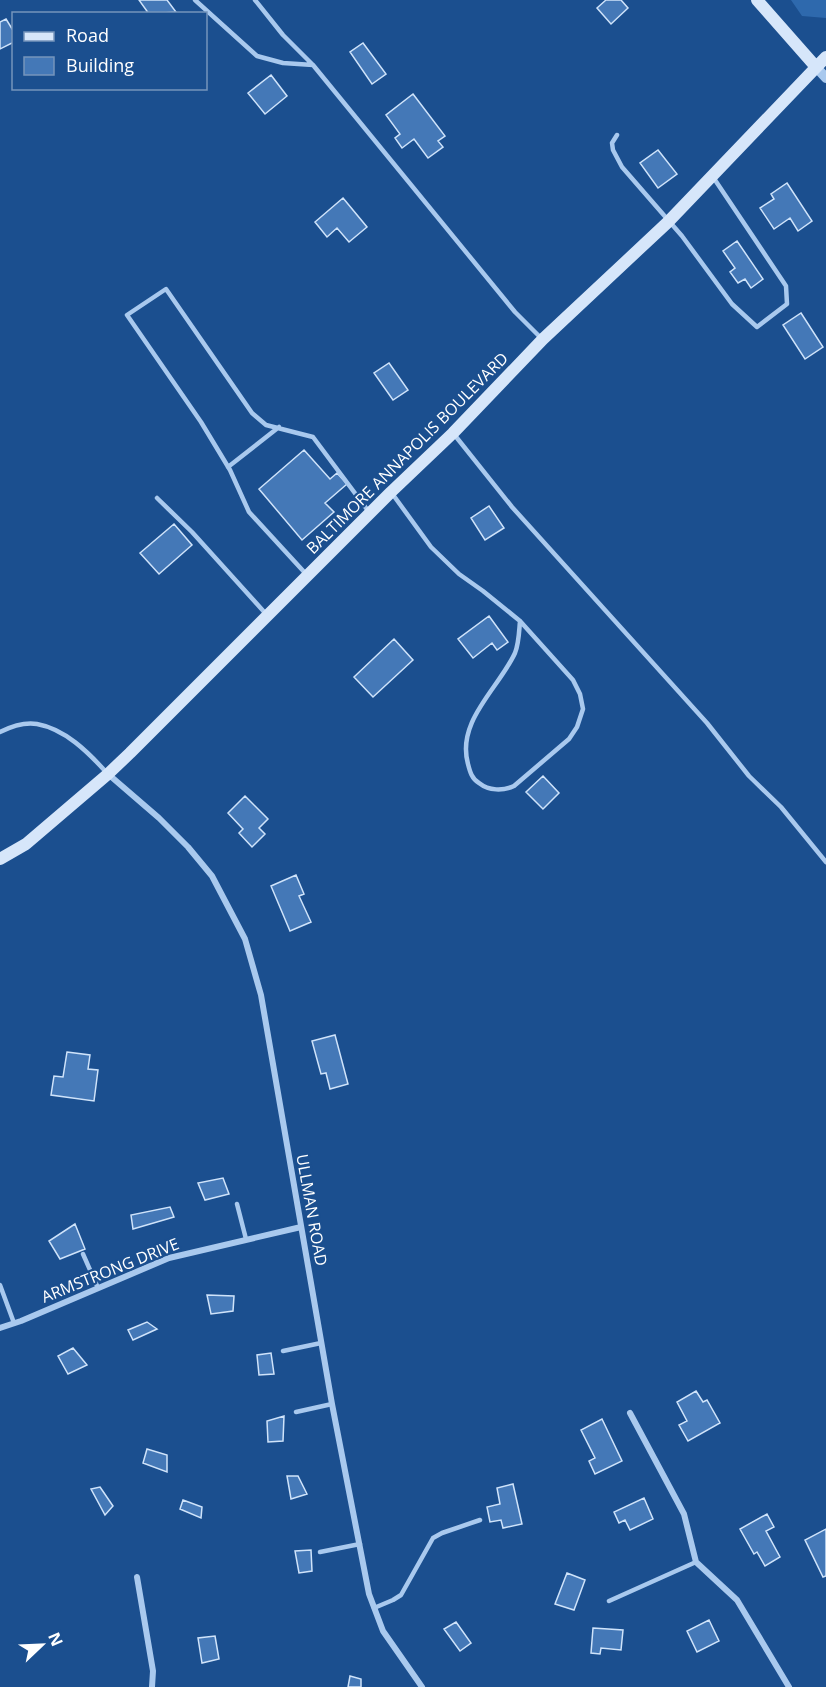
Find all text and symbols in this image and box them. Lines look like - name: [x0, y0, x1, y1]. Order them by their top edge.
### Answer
- legend: [12, 12, 207, 90]
- text: Road: [66, 23, 109, 47]
- text: Building: [66, 53, 134, 77]
- street label: BALTIMORE ANNAPOLIS BOULEVARD: [301, 347, 513, 559]
- street label: ULLMAN ROAD: [291, 1152, 333, 1268]
- street label: ARMSTRONG DRIVE: [38, 1232, 182, 1308]
- north arrow: [12, 1615, 72, 1675]
- text: N: [43, 1629, 68, 1649]

